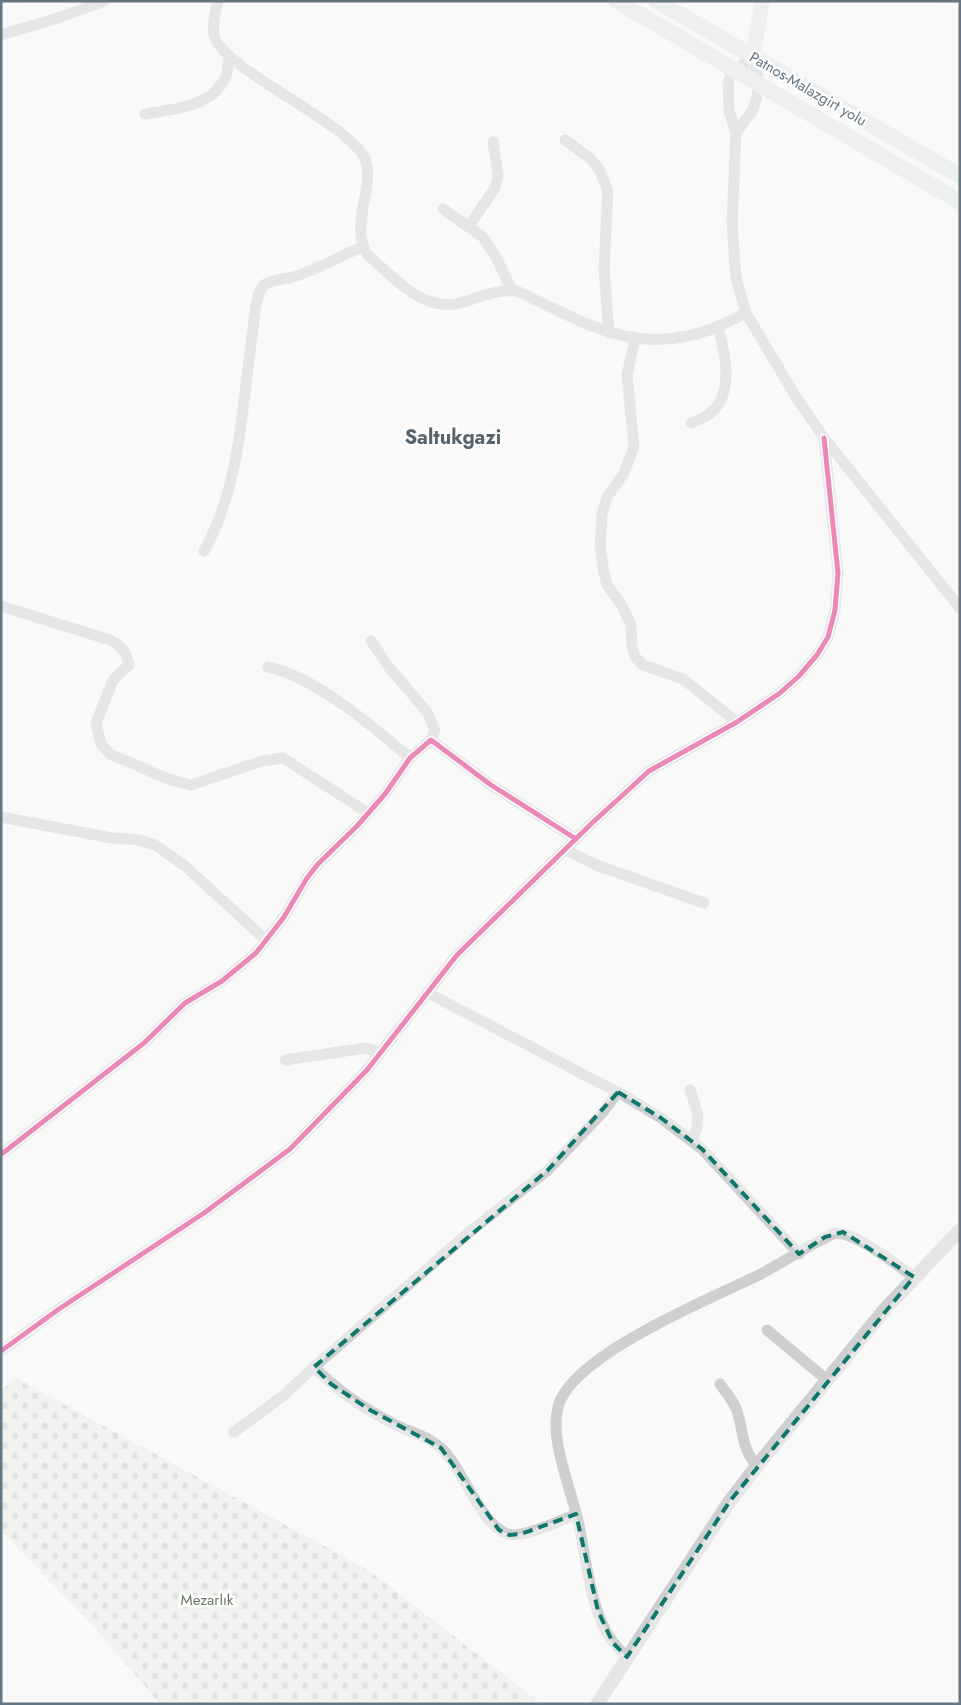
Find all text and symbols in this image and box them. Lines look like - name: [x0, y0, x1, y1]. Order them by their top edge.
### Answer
- street label: Patnos-Malazgirt yolu: [745, 46, 871, 132]
- district label: Saltukgazi: [405, 423, 501, 452]
- park label: Mezarlık: [181, 1589, 234, 1611]

